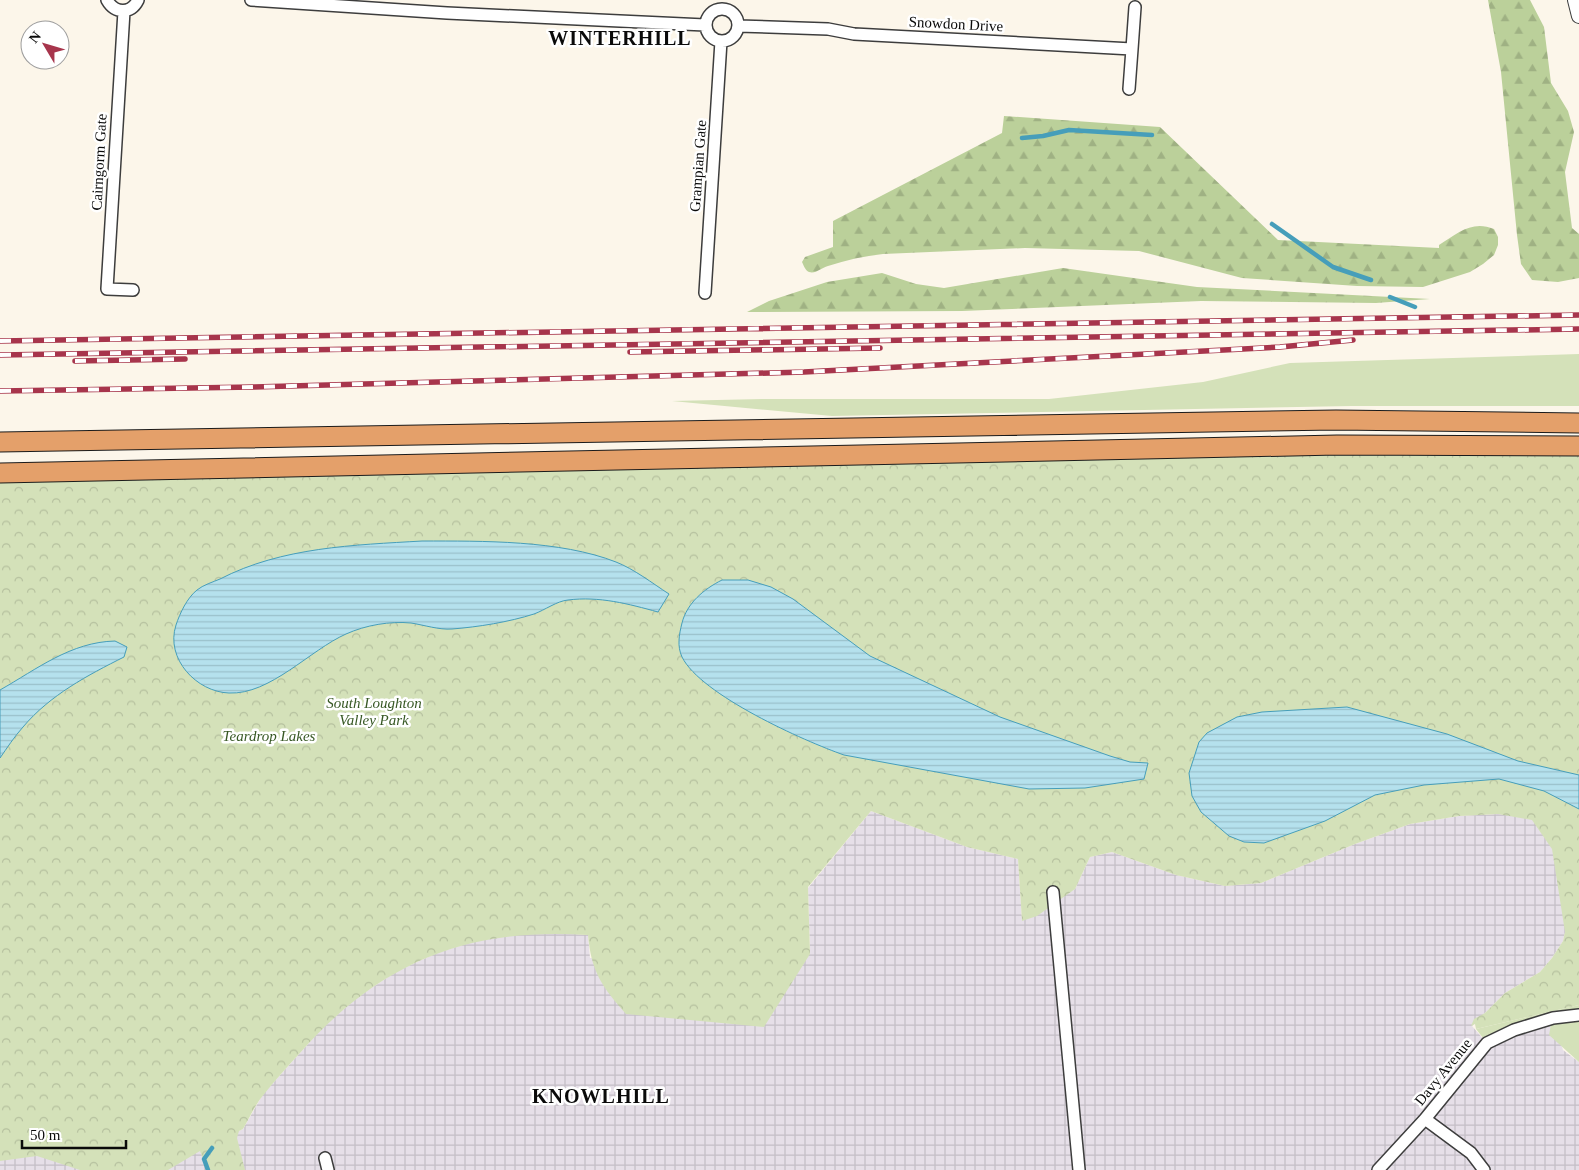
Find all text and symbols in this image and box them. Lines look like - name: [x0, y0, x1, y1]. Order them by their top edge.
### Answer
- street label: Snowdon Drive: [908, 14, 1004, 34]
- north arrow: [20, 20, 70, 70]
- district label: WINTERHILL: [548, 27, 692, 49]
- text: N: [26, 29, 44, 46]
- street label: Cairngorm Gate: [88, 113, 110, 211]
- street label: Grampian Gate: [687, 119, 709, 212]
- park label: South Loughton Valley Park: [326, 695, 422, 728]
- park label: Teardrop Lakes: [223, 728, 316, 744]
- street label: Davy Avenue: [1411, 1035, 1475, 1108]
- district label: KNOWLHILL: [532, 1085, 670, 1107]
- scale bar: [22, 1118, 126, 1150]
- text: 50 m: [30, 1127, 61, 1143]

